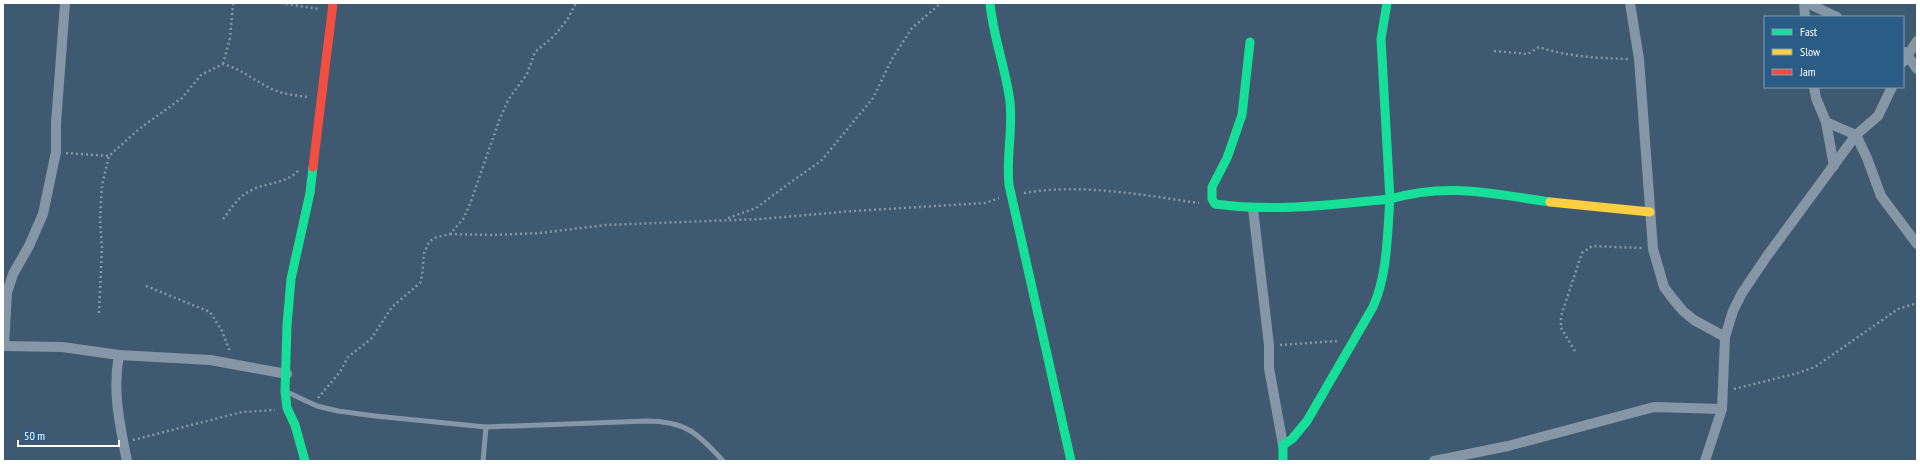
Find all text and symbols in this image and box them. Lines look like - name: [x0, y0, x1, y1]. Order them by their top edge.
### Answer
- legend: [1764, 16, 1904, 88]
- text: Fast: [1800, 24, 1818, 39]
- text: Slow: [1800, 44, 1821, 59]
- text: Jam: [1799, 64, 1816, 79]
- scale bar: [18, 422, 119, 448]
- text: 50 m: [24, 428, 45, 443]

